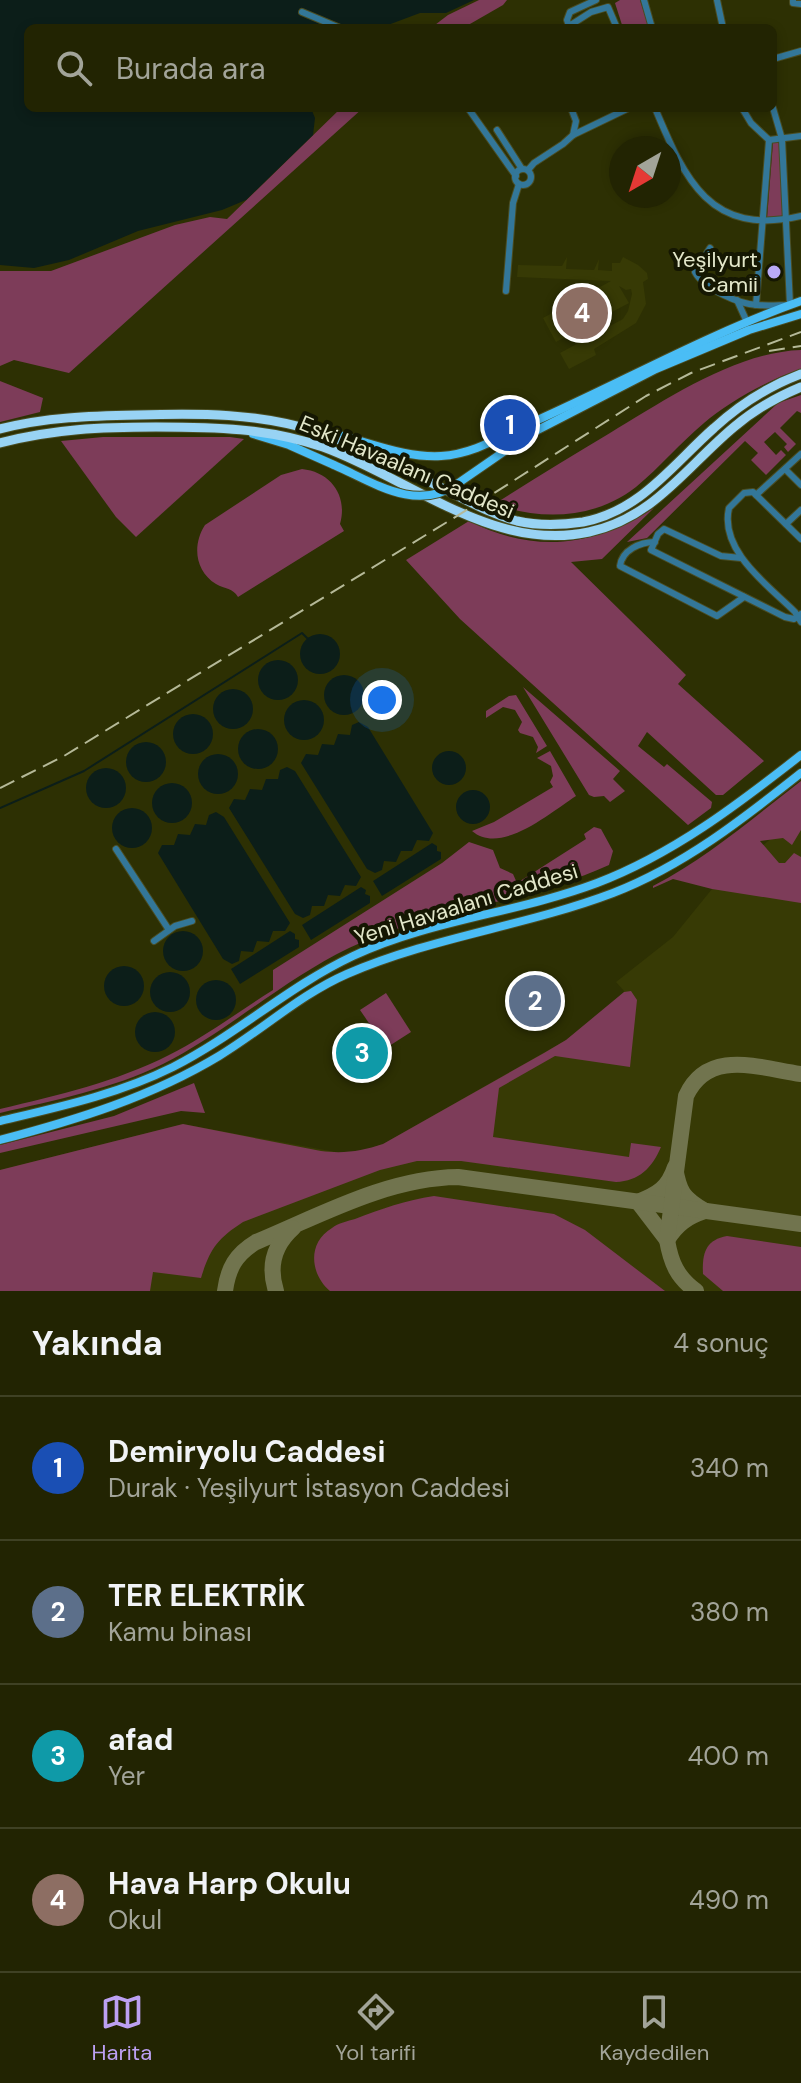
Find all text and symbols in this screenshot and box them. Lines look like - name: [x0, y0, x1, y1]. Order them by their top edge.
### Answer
- search box: [24, 24, 777, 112]
- icon: search: [52, 46, 96, 90]
- text: Burada ara: [116, 49, 266, 88]
- north arrow: [609, 136, 681, 208]
- place label: Yeşilyurt Camii: [672, 245, 758, 299]
- marker: Yeşilyurt Camii: [765, 263, 783, 281]
- pin: 4: [556, 283, 608, 343]
- pin: 1: [484, 395, 536, 455]
- street label: Eski Havaalanı Caddesi: [295, 409, 519, 525]
- your location: [362, 680, 402, 720]
- street label: Yeni Havaalanı Caddesi: [351, 856, 581, 952]
- pin: 2: [509, 971, 561, 1031]
- pin: 3: [336, 1023, 388, 1083]
- text: Yakında: [32, 1321, 163, 1366]
- text: 4 sonuç: [673, 1326, 769, 1360]
- text: Demiryolu Caddesi: [108, 1432, 386, 1471]
- text: 1: [53, 1451, 63, 1485]
- text: 340 m: [690, 1451, 769, 1485]
- text: Durak · Yeşilyurt İstasyon Caddesi: [108, 1471, 510, 1505]
- text: TER ELEKTRİK: [108, 1576, 305, 1615]
- text: 2: [50, 1595, 66, 1629]
- text: 380 m: [690, 1595, 769, 1629]
- text: Kamu binası: [108, 1615, 252, 1649]
- text: afad: [108, 1720, 173, 1759]
- text: 3: [50, 1739, 66, 1773]
- text: 400 m: [688, 1739, 769, 1773]
- text: Yer: [108, 1759, 145, 1793]
- text: Hava Harp Okulu: [108, 1864, 351, 1903]
- text: 4: [50, 1883, 66, 1917]
- text: 490 m: [689, 1883, 769, 1917]
- text: Okul: [108, 1903, 162, 1937]
- tab: Harita: [92, 1990, 152, 2067]
- tab: Yol tarifi: [335, 1990, 416, 2067]
- tab: Kaydedilen: [599, 1990, 709, 2067]

